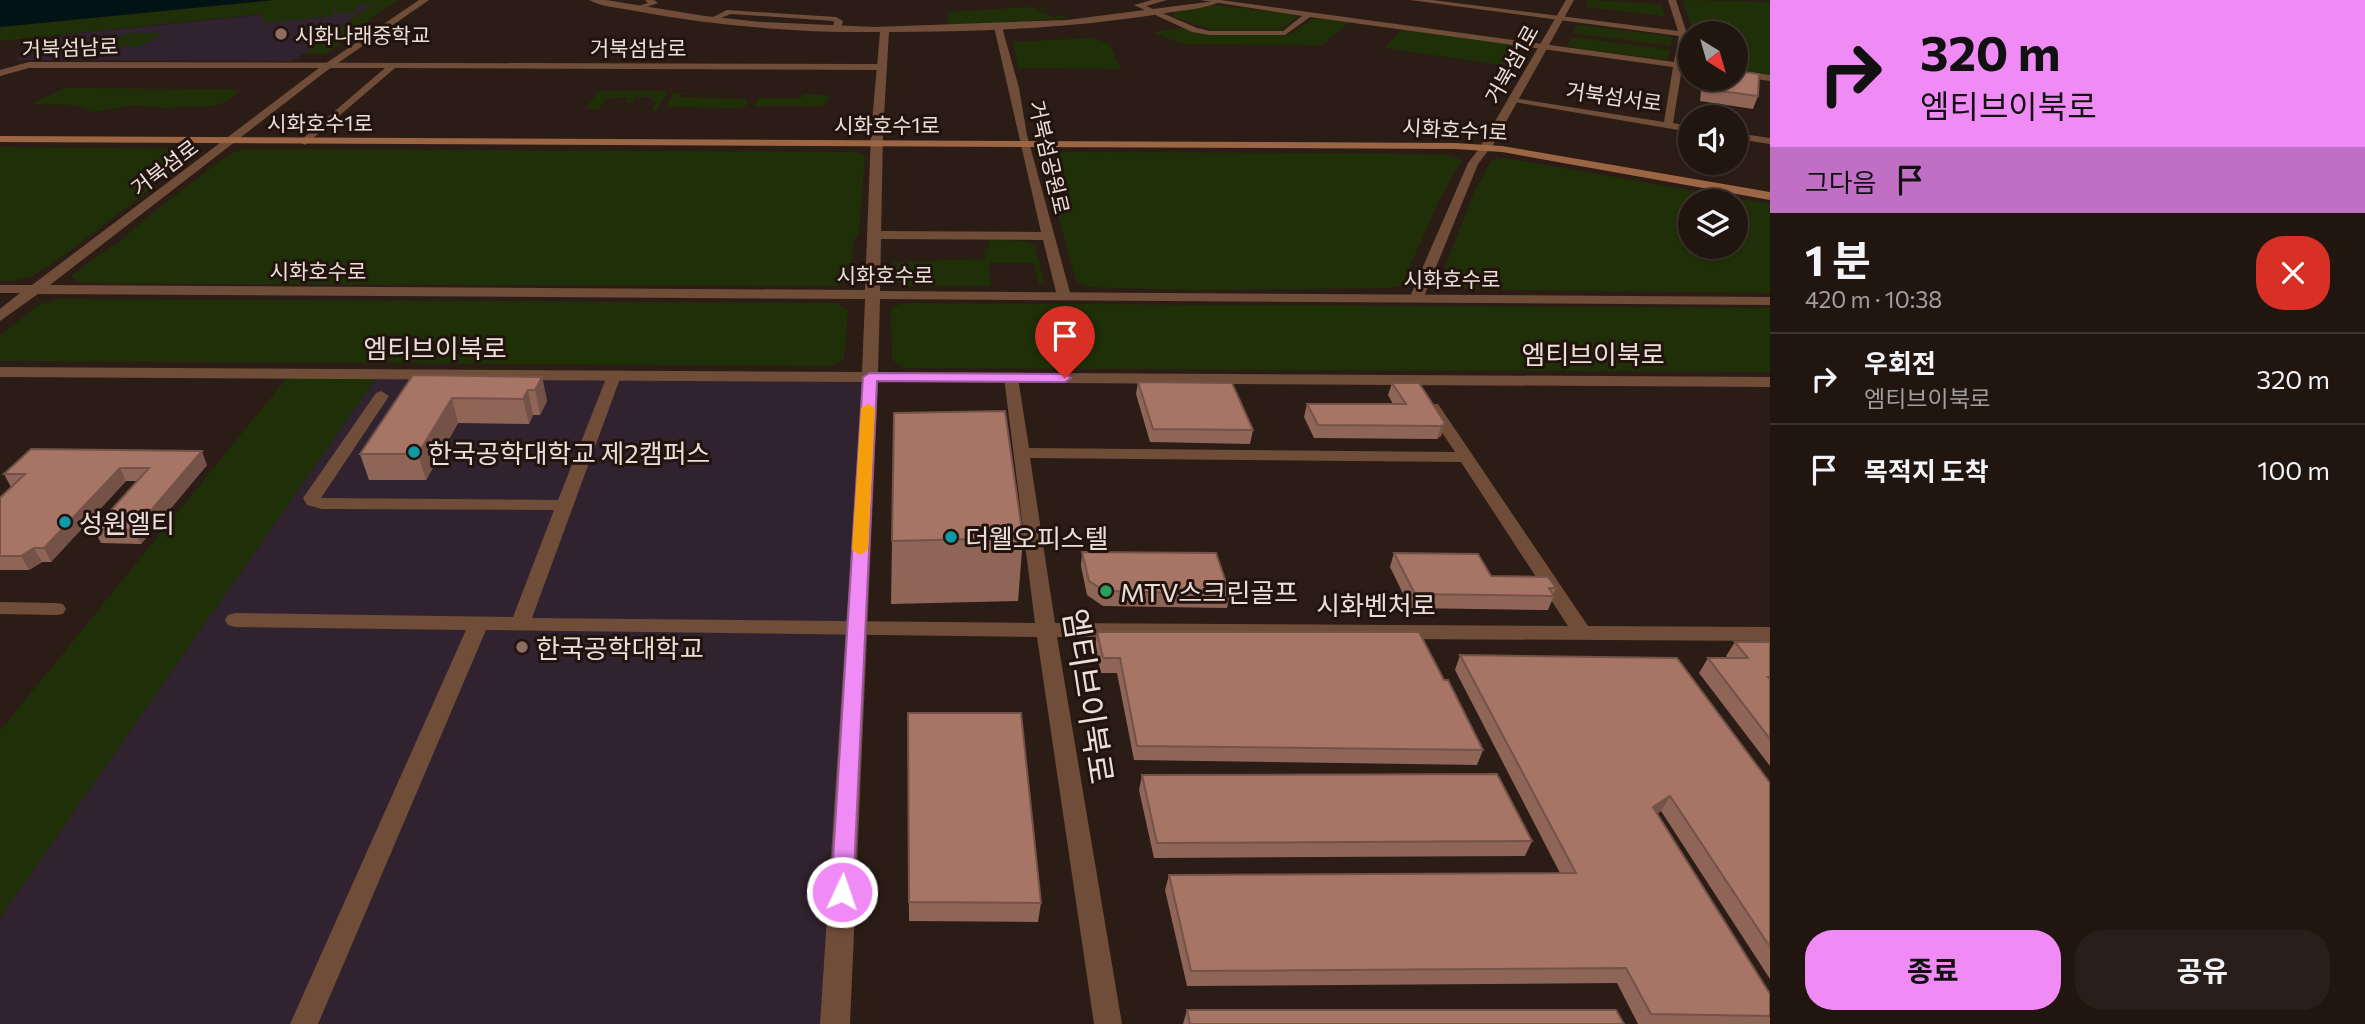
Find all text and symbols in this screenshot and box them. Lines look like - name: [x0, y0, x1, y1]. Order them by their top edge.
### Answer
- street label: 거북섬1로: [1479, 20, 1543, 108]
- north arrow: [1678, 21, 1748, 91]
- map controls: [1678, 21, 1748, 259]
- text: 320 m: [1920, 21, 2061, 81]
- place label: 시화나래중학교: [295, 22, 430, 47]
- marker: 시화나래중학교: [273, 26, 289, 42]
- icon: right: [1805, 28, 1896, 119]
- street label: 거북섬남로: [21, 33, 119, 61]
- street label: 거북섬남로: [590, 35, 686, 60]
- street label: 거북섬서로: [1564, 77, 1664, 115]
- text: 엠티브이북로: [1920, 85, 2097, 125]
- street label: 거북섬공원로: [1025, 98, 1075, 216]
- button: sound: [1678, 105, 1748, 175]
- street label: 시화호수1로: [267, 110, 373, 135]
- street label: 시화호수1로: [834, 112, 940, 137]
- street label: 시화호수1로: [1402, 114, 1508, 144]
- street label: 거북섬로: [126, 134, 202, 200]
- icon: arrive: [1891, 161, 1929, 199]
- text: 그다음: [1805, 166, 1877, 197]
- button: layers: [1678, 189, 1748, 259]
- text: 1 분: [1805, 233, 1871, 285]
- button: close: [2256, 236, 2330, 310]
- street label: 시화호수로: [270, 258, 366, 283]
- street label: 시화호수로: [837, 262, 933, 287]
- street label: 시화호수로: [1404, 266, 1500, 291]
- text: 420 m · 10:38: [1805, 285, 1942, 313]
- pin: [1035, 306, 1095, 378]
- icon: arrive: [1046, 317, 1084, 355]
- street label: 엠티브이북로: [363, 332, 507, 363]
- street label: 엠티브이북로: [1521, 338, 1665, 369]
- text: 우회전: [1864, 347, 1936, 378]
- icon: right: [1805, 360, 1843, 398]
- text: 320 m: [2256, 363, 2330, 394]
- text: 엠티브이북로: [1864, 384, 1991, 412]
- place label: 한국공학대학교 제2캠퍼스: [428, 437, 711, 468]
- marker: 한국공학대학교 제2캠퍼스: [406, 444, 422, 460]
- icon: arrive: [1805, 451, 1843, 489]
- text: 100 m: [2257, 454, 2330, 485]
- text: 목적지 도착: [1864, 455, 1989, 486]
- place label: 성원엘티: [79, 507, 175, 538]
- marker: 성원엘티: [57, 514, 73, 530]
- place label: 더웰오피스텔: [965, 522, 1109, 553]
- marker: 더웰오피스텔: [943, 529, 959, 545]
- place label: MTV스크린골프: [1120, 576, 1298, 607]
- marker: MTV스크린골프: [1098, 583, 1114, 599]
- street label: 시화벤처로: [1316, 589, 1436, 620]
- street label: 엠티브이북로: [1056, 606, 1124, 786]
- place label: 한국공학대학교: [536, 632, 703, 663]
- marker: 한국공학대학교: [514, 639, 530, 655]
- position arrow: [805, 855, 879, 929]
- button: 종료: [1805, 930, 2061, 1010]
- button: 공유: [2075, 930, 2330, 1010]

